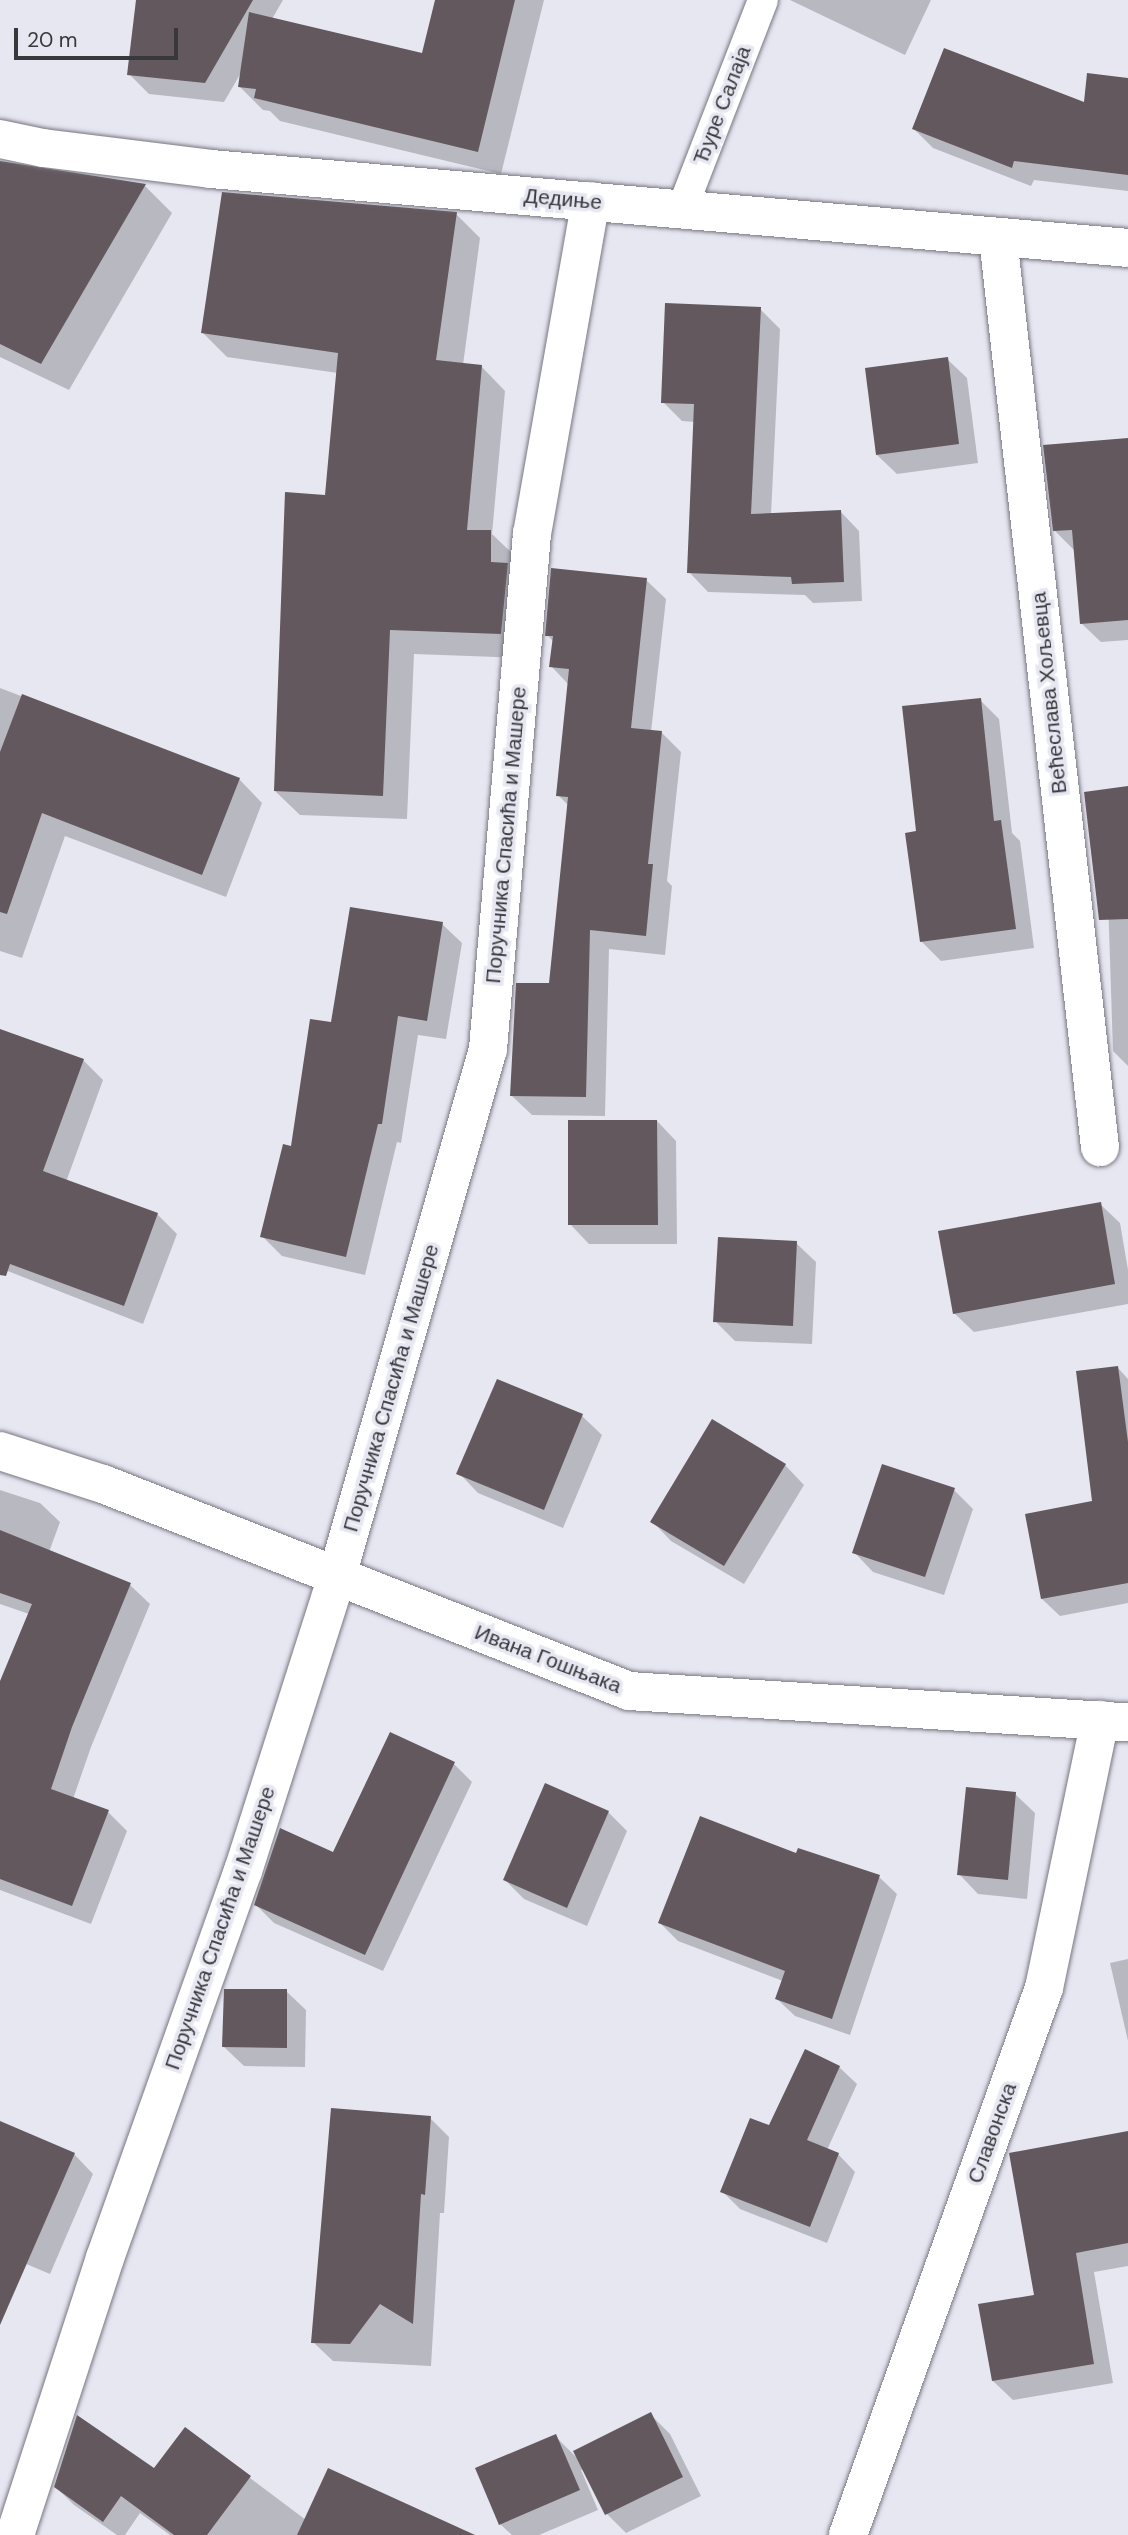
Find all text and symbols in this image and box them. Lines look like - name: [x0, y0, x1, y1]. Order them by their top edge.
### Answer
- scale bar: [18, 14, 182, 58]
- text: 20 m: [27, 26, 78, 54]
- street label: Ђуре Салаја: [688, 42, 756, 168]
- street label: Дедиње: [523, 183, 603, 215]
- street label: Већеслава Хољевца: [1026, 591, 1072, 795]
- street label: Поручника Спасића и Машере: [480, 686, 532, 984]
- street label: Поручника Спасића и Машере: [338, 1241, 444, 1535]
- street label: Ивана Гошњака: [471, 1619, 625, 1699]
- street label: Поручника Спасића и Машере: [160, 1783, 280, 2073]
- street label: Славонска: [962, 2079, 1022, 2187]

